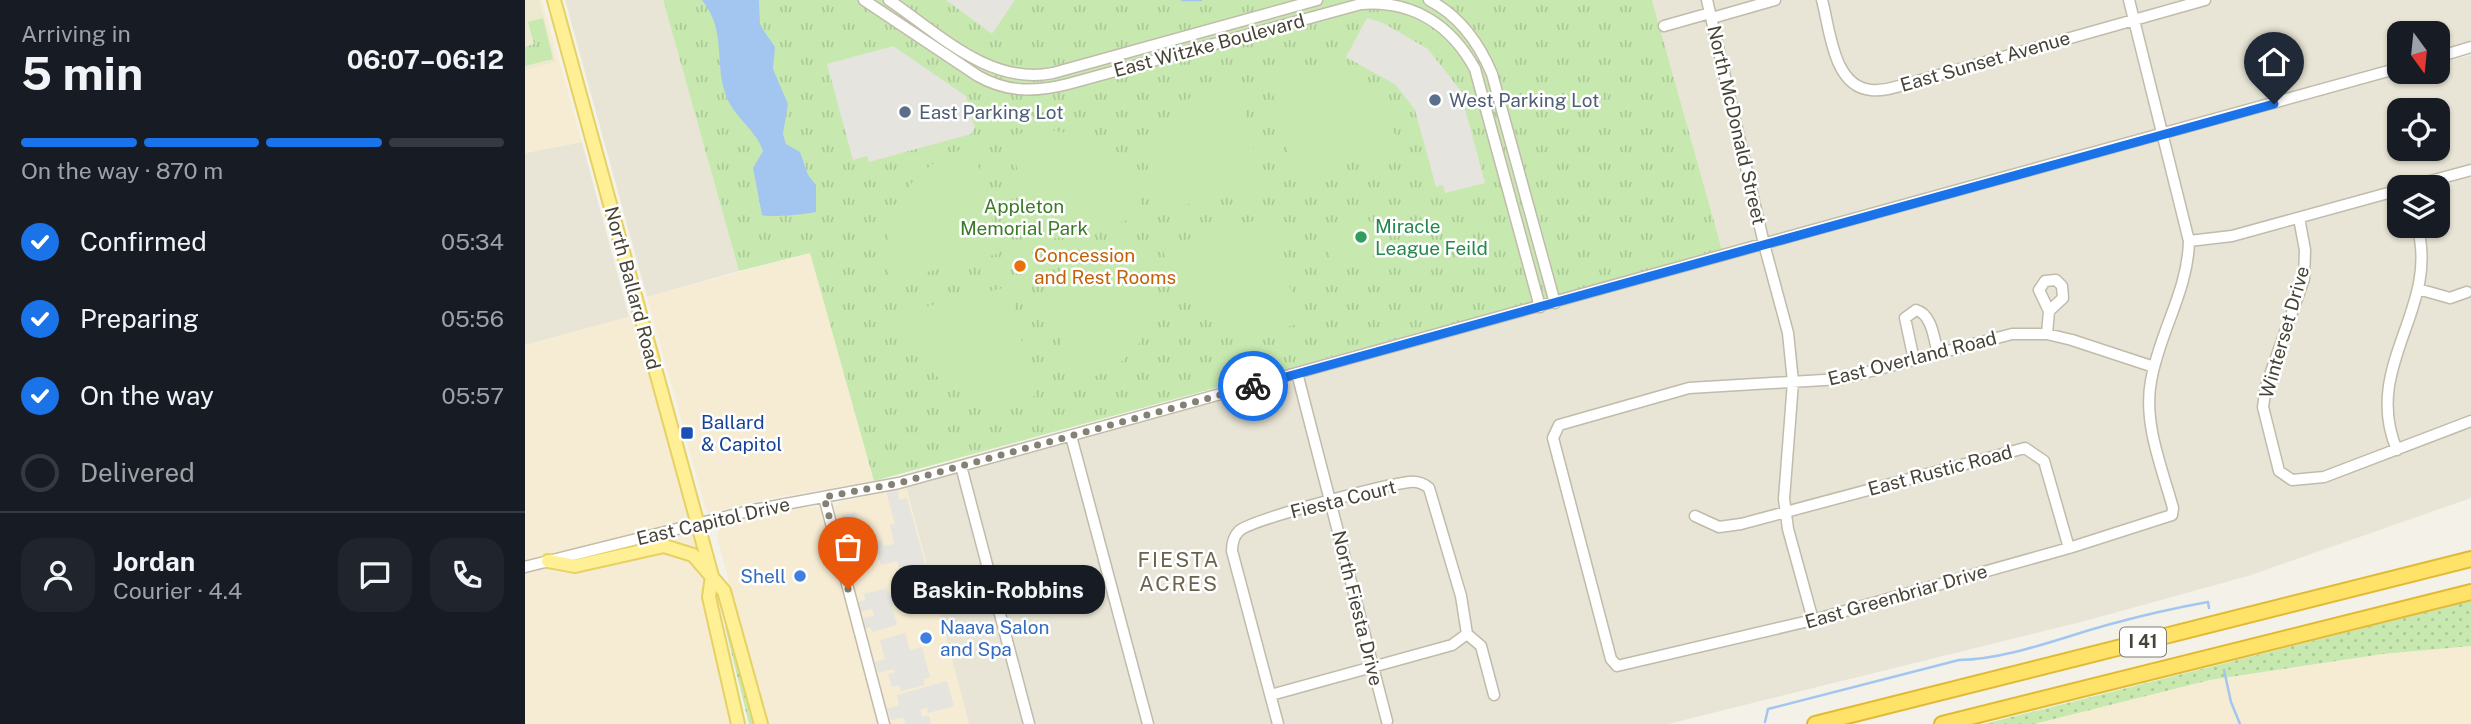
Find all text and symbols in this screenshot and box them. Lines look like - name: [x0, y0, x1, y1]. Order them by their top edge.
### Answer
- street label: East Witzke Boulevard: [1111, 9, 1307, 81]
- text: Arriving in: [21, 20, 131, 47]
- north arrow: [2387, 21, 2450, 84]
- map controls: [2387, 21, 2450, 238]
- street label: North McDonald Street: [1703, 23, 1771, 227]
- street label: East Sunset Avenue: [1898, 26, 2072, 96]
- pin: [2244, 32, 2304, 104]
- icon: home: [2255, 43, 2293, 81]
- text: 06:07–06:12: [347, 44, 504, 75]
- text: 5 min: [21, 46, 143, 100]
- place label: West Parking Lot: [1449, 89, 1599, 111]
- marker: West Parking Lot: [1427, 92, 1443, 108]
- button: locate: [2387, 98, 2450, 161]
- place label: East Parking Lot: [919, 101, 1064, 123]
- marker: East Parking Lot: [897, 104, 913, 120]
- text: On the way · 870 m: [21, 157, 223, 184]
- button: layers: [2387, 175, 2450, 238]
- park label: Appleton Memorial Park: [960, 195, 1088, 239]
- street label: North Ballard Road: [601, 204, 665, 372]
- place label: Miracle League Feild: [1375, 215, 1488, 259]
- icon: check: [21, 223, 59, 261]
- text: Confirmed: [80, 226, 207, 257]
- text: 05:34: [441, 228, 504, 255]
- marker: Miracle League Feild: [1353, 229, 1369, 245]
- place label: Concession and Rest Rooms: [1034, 244, 1176, 288]
- marker: Concession and Rest Rooms: [1012, 258, 1028, 274]
- street label: Winterset Drive: [2255, 264, 2313, 400]
- icon: check: [21, 300, 59, 338]
- text: Preparing: [80, 303, 199, 334]
- text: 05:56: [441, 305, 504, 332]
- street label: East Overland Road: [1825, 326, 1999, 390]
- courier: [1218, 351, 1288, 421]
- icon: bike: [1234, 367, 1272, 405]
- icon: check: [21, 377, 59, 415]
- text: On the way: [80, 380, 214, 411]
- text: 05:57: [441, 382, 504, 409]
- place label: Ballard & Capitol: [701, 411, 782, 455]
- marker: Ballard & Capitol: [679, 425, 695, 441]
- street label: East Rustic Road: [1865, 440, 2015, 500]
- text: Delivered: [80, 457, 195, 488]
- street label: Fiesta Court: [1288, 475, 1398, 523]
- street label: East Capitol Drive: [634, 493, 792, 549]
- pin: [818, 517, 878, 589]
- icon: bag: [829, 528, 867, 566]
- street label: North Fiesta Drive: [1328, 528, 1388, 688]
- button: person: [21, 538, 95, 612]
- button: chat: [338, 538, 412, 612]
- button: phone: [430, 538, 504, 612]
- text: Jordan: [113, 546, 195, 577]
- district label: FIESTA ACRES: [1138, 547, 1220, 596]
- street label: East Greenbriar Drive: [1802, 559, 1990, 633]
- callout: Baskin-Robbins: [890, 564, 1103, 614]
- place label: Shell: [740, 565, 786, 587]
- marker: Shell: [792, 568, 808, 584]
- text: Baskin-Robbins: [912, 576, 1084, 603]
- text: Courier · 4.4: [113, 577, 242, 604]
- place label: Naava Salon and Spa: [940, 616, 1050, 660]
- road number: I 41: [2120, 628, 2166, 656]
- marker: Naava Salon and Spa: [918, 630, 934, 646]

